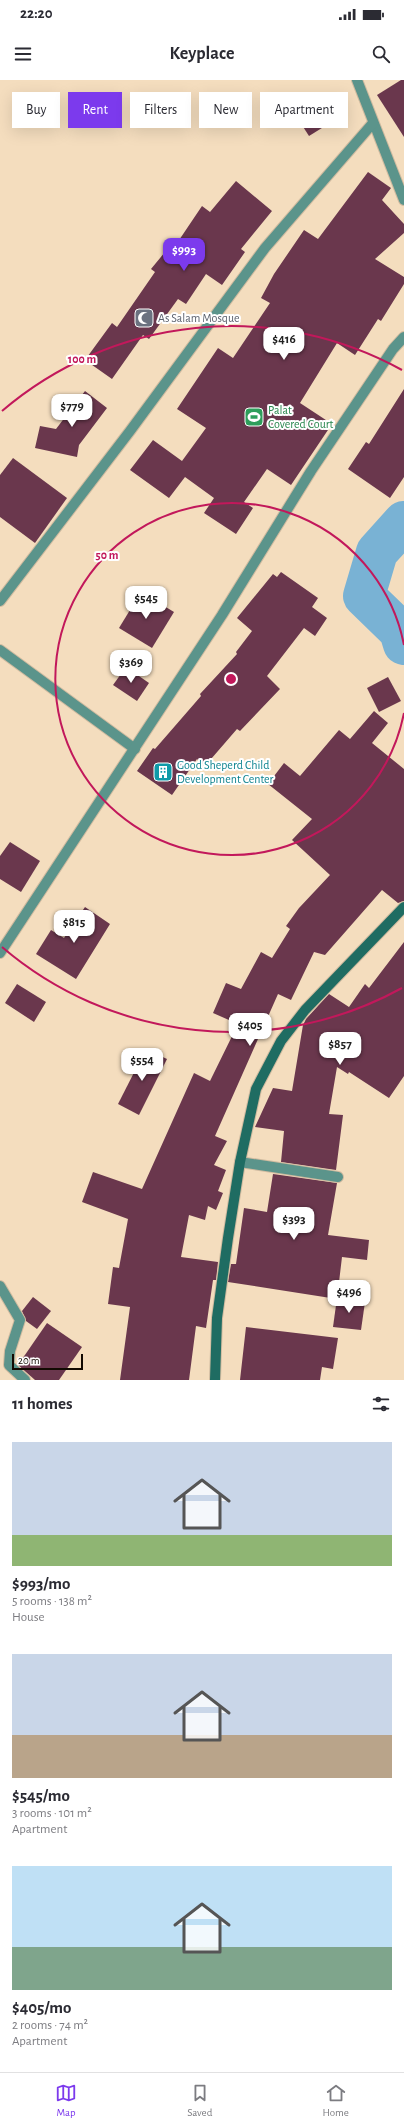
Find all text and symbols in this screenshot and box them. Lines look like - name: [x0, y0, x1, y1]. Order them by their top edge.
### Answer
- text: 22:20: [20, 6, 52, 21]
- icon: menu: [12, 43, 34, 65]
- icon: search: [370, 43, 392, 65]
- text: Keyplace: [170, 45, 234, 63]
- chip: Buy: [12, 92, 60, 128]
- chip: Rent: [68, 92, 122, 128]
- chip: Filters: [130, 92, 191, 128]
- chip: New: [199, 92, 252, 128]
- chip: Apartment: [260, 92, 348, 128]
- pin: $993: [160, 238, 208, 272]
- text: $993: [172, 244, 196, 257]
- mosque icon: As Salam Mosque: [133, 307, 155, 329]
- place label: As Salam Mosque: [158, 312, 240, 324]
- pin: $416: [260, 327, 308, 361]
- text: $416: [272, 333, 296, 346]
- text: 100 m: [68, 353, 96, 365]
- pin: $779: [48, 394, 96, 428]
- text: $779: [60, 400, 84, 413]
- place label: Palat Covered Court: [268, 404, 334, 430]
- sports icon: Palat Covered Court: [243, 406, 265, 428]
- text: 50 m: [96, 549, 119, 561]
- pin: $545: [122, 586, 170, 620]
- text: $545: [134, 592, 158, 605]
- pin: $369: [107, 650, 155, 684]
- text: $369: [119, 656, 143, 669]
- centre of rings: [224, 672, 238, 686]
- place label: Good Sheperd Child Development Center: [177, 759, 274, 785]
- building icon: Good Sheperd Child Development Center: [152, 761, 174, 783]
- pin: $815: [50, 910, 98, 944]
- text: $815: [63, 916, 85, 929]
- pin: $405: [226, 1013, 274, 1047]
- text: $405: [238, 1019, 262, 1032]
- pin: $857: [316, 1032, 364, 1066]
- text: $857: [328, 1038, 352, 1051]
- pin: $554: [118, 1048, 166, 1082]
- text: $554: [130, 1054, 154, 1067]
- pin: $393: [270, 1207, 318, 1241]
- text: $393: [282, 1213, 306, 1226]
- pin: $496: [325, 1280, 373, 1314]
- text: $496: [337, 1286, 361, 1299]
- scale bar: [12, 1352, 83, 1371]
- text: 20 m: [18, 1355, 39, 1366]
- icon: filters: [370, 1393, 392, 1415]
- text: 11 homes: [12, 1395, 72, 1412]
- icon: home: [166, 1468, 238, 1540]
- text: $993/mo: [12, 1575, 70, 1592]
- text: 5 rooms · 138 m²: [12, 1595, 92, 1608]
- text: House: [12, 1611, 44, 1624]
- icon: home: [166, 1680, 238, 1752]
- text: $545/mo: [12, 1787, 70, 1804]
- text: 3 rooms · 101 m²: [12, 1807, 92, 1820]
- text: Apartment: [12, 1823, 67, 1836]
- icon: home: [166, 1892, 238, 1964]
- text: $405/mo: [12, 1999, 71, 2016]
- text: 2 rooms · 74 m²: [12, 2019, 88, 2032]
- text: Apartment: [12, 2035, 67, 2048]
- tab: Map: [55, 2082, 77, 2119]
- tab: Saved: [187, 2082, 212, 2119]
- tab: Home: [322, 2082, 349, 2119]

